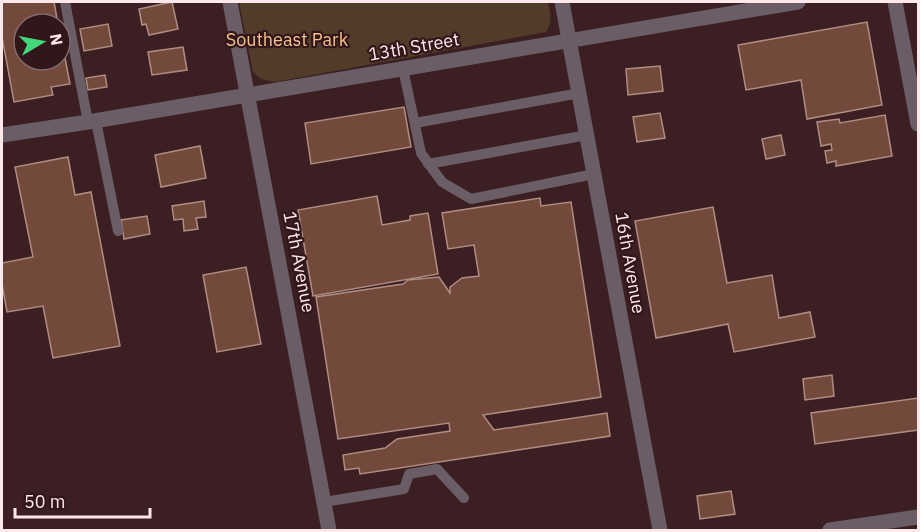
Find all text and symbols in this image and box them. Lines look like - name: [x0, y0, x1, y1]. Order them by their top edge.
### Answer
- north arrow: [12, 12, 72, 72]
- street label: 13th Street: [367, 27, 461, 66]
- park label: Southeast Park: [226, 28, 349, 51]
- text: N: [46, 32, 68, 47]
- street label: 17th Avenue: [278, 209, 321, 315]
- street label: 16th Avenue: [610, 210, 651, 315]
- scale bar: [15, 481, 150, 519]
- text: 50 m: [24, 490, 66, 513]

